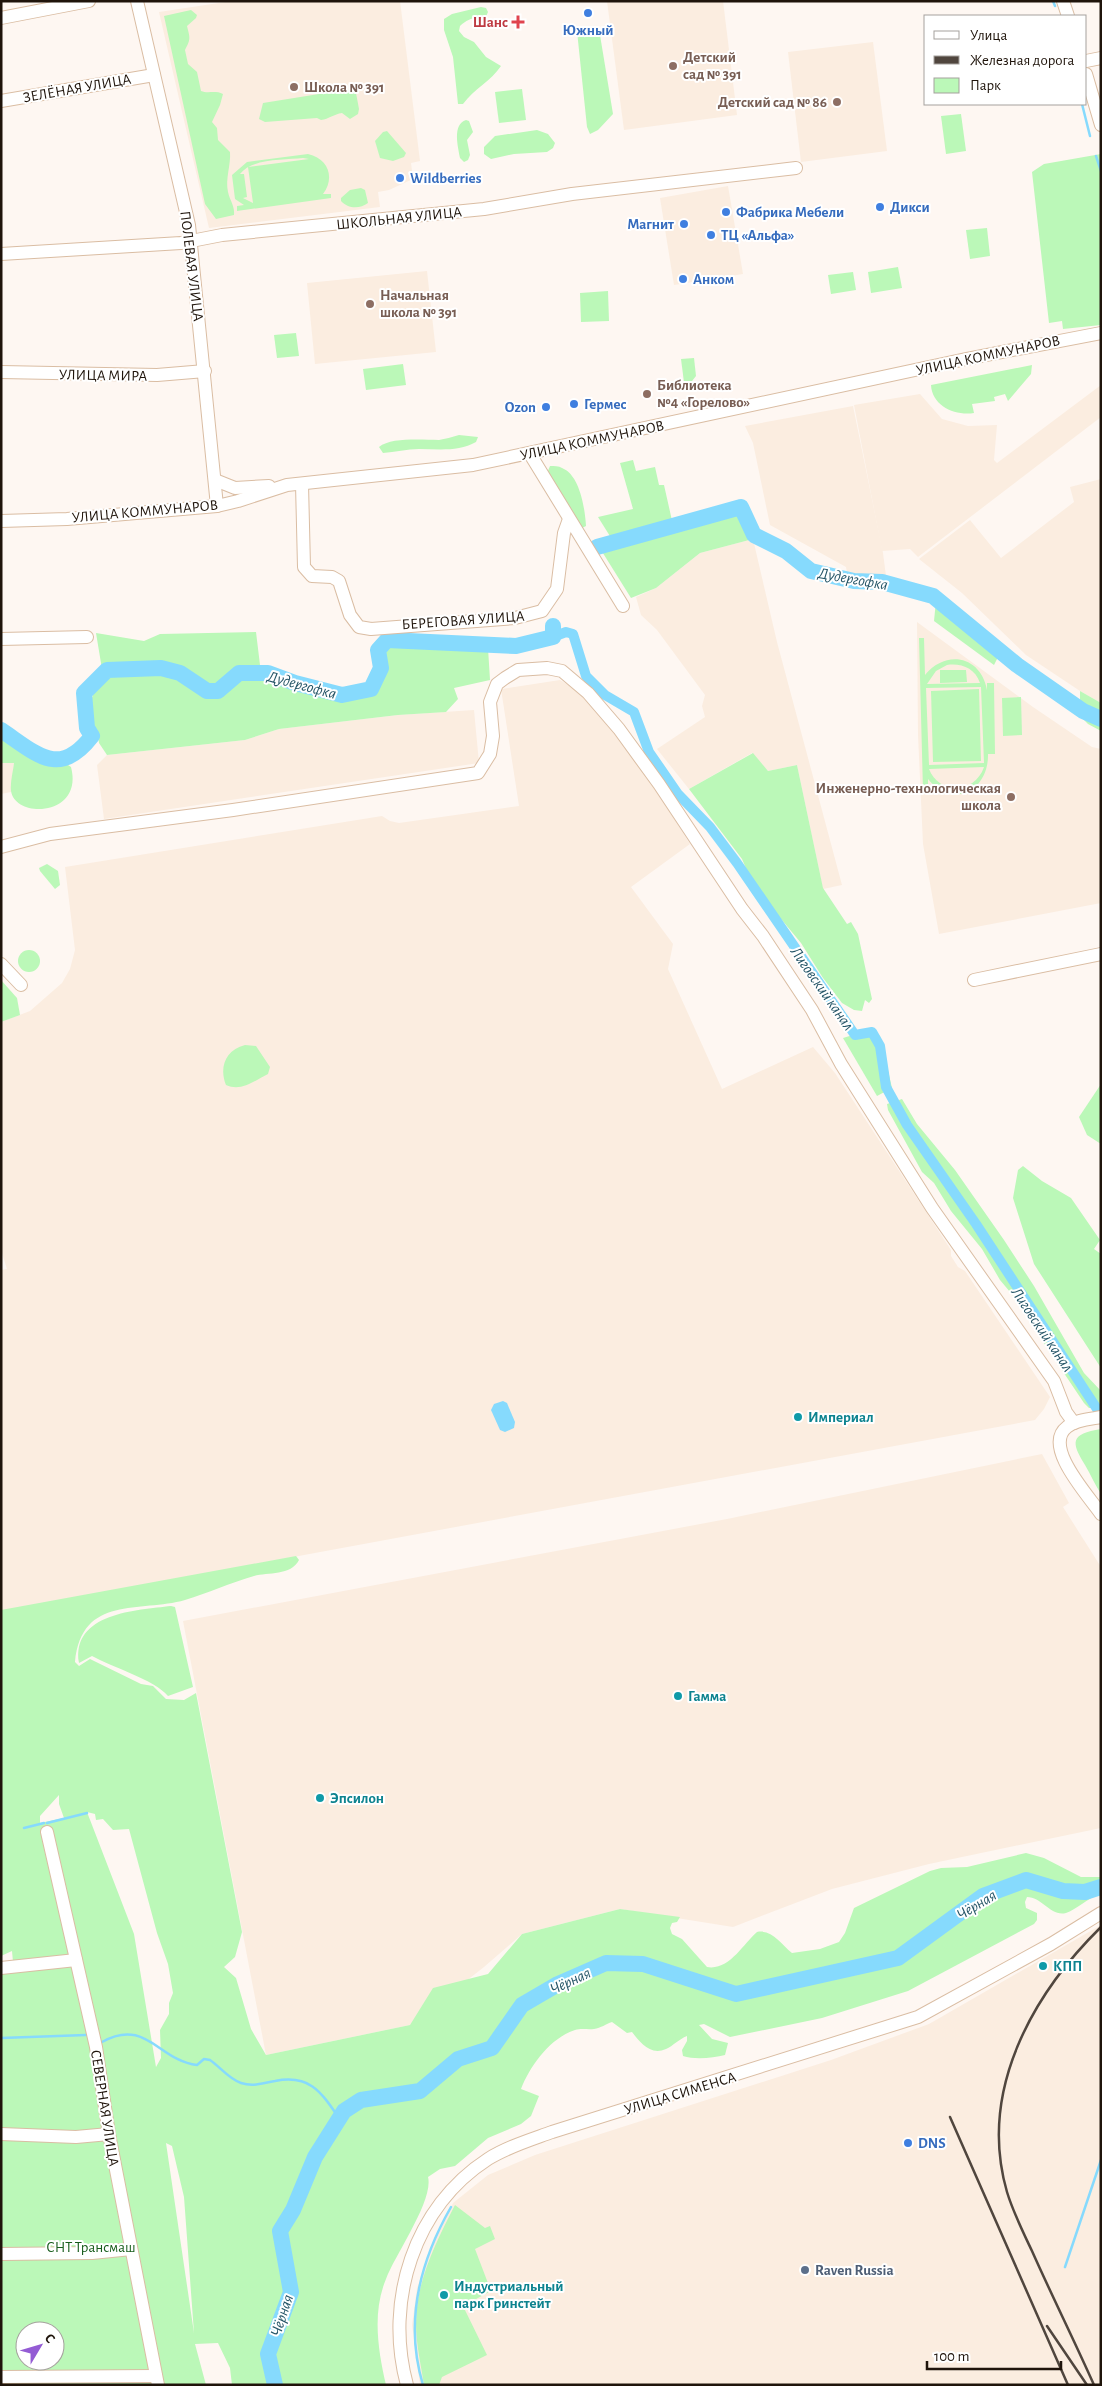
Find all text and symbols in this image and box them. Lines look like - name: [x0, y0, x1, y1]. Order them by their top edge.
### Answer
- marker: Южный: [582, 7, 594, 19]
- place label: Шанс: [473, 15, 508, 30]
- legend: [924, 15, 1087, 105]
- marker: Шанс: [512, 16, 524, 28]
- place label: Южный: [563, 23, 613, 38]
- text: Улица: [970, 28, 1007, 43]
- place label: Детский сад № 391: [683, 50, 742, 82]
- text: Железная дорога: [970, 53, 1075, 68]
- marker: Детский сад № 391: [667, 60, 679, 72]
- street label: ЗЕЛЁНАЯ УЛИЦА: [22, 71, 132, 105]
- text: Парк: [970, 78, 1001, 93]
- place label: Школа № 391: [304, 80, 384, 95]
- marker: Школа № 391: [288, 81, 300, 93]
- place label: Детский сад № 86: [718, 95, 827, 110]
- marker: Детский сад № 86: [831, 96, 843, 108]
- place label: Wildberries: [410, 171, 482, 186]
- marker: Wildberries: [394, 172, 406, 184]
- place label: Дикси: [890, 200, 930, 215]
- marker: Дикси: [874, 201, 886, 213]
- street label: ШКОЛЬНАЯ УЛИЦА: [335, 204, 463, 233]
- place label: Фабрика Мебели: [736, 205, 844, 220]
- marker: Фабрика Мебели: [720, 206, 732, 218]
- street label: ПОЛЕВАЯ УЛИЦА: [177, 210, 206, 322]
- place label: Магнит: [627, 217, 674, 232]
- marker: Магнит: [678, 218, 690, 230]
- place label: ТЦ «Альфа»: [721, 228, 794, 243]
- marker: ТЦ «Альфа»: [705, 229, 717, 241]
- place label: Анком: [693, 272, 734, 287]
- marker: Анком: [677, 273, 689, 285]
- place label: Начальная школа № 391: [380, 288, 457, 320]
- marker: Начальная школа № 391: [364, 298, 376, 310]
- street label: УЛИЦА КОММУНАРОВ: [915, 333, 1061, 378]
- street label: УЛИЦА МИРА: [59, 367, 147, 384]
- place label: Библиотека №4 «Горелово»: [657, 378, 750, 410]
- marker: Библиотека №4 «Горелово»: [641, 388, 653, 400]
- place label: Гермес: [584, 397, 627, 412]
- marker: Гермес: [568, 398, 580, 410]
- place label: Ozon: [505, 400, 536, 415]
- marker: Ozon: [540, 401, 552, 413]
- street label: УЛИЦА КОММУНАРОВ: [519, 418, 665, 463]
- street label: УЛИЦА КОММУНАРОВ: [71, 498, 219, 525]
- water label: Дудергофка: [816, 565, 889, 594]
- street label: БЕРЕГОВАЯ УЛИЦА: [401, 609, 525, 632]
- water label: Дудергофка: [264, 668, 338, 703]
- place label: Инженерно-технологическая школа: [816, 781, 1001, 813]
- marker: Инженерно-технологическая школа: [1005, 791, 1017, 803]
- water label: Лиговский канал: [787, 943, 857, 1033]
- water label: Лиговский канал: [1008, 1284, 1076, 1375]
- place label: Империал: [808, 1410, 874, 1425]
- marker: Империал: [792, 1411, 804, 1423]
- place label: Гамма: [688, 1689, 726, 1704]
- marker: Гамма: [672, 1690, 684, 1702]
- place label: Эпсилон: [330, 1791, 384, 1806]
- marker: Эпсилон: [314, 1792, 326, 1804]
- water label: Чёрная: [954, 1887, 999, 1924]
- place label: КПП: [1053, 1959, 1082, 1974]
- marker: КПП: [1037, 1960, 1049, 1972]
- water label: Чёрная: [548, 1965, 594, 1998]
- street label: СЕВЕРНАЯ УЛИЦА: [88, 2049, 121, 2168]
- street label: УЛИЦА СИМЕНСА: [622, 2069, 738, 2118]
- place label: DNS: [918, 2136, 946, 2151]
- marker: DNS: [902, 2137, 914, 2149]
- park label: СНТ Трансмаш: [46, 2240, 136, 2255]
- place label: Raven Russia: [815, 2263, 894, 2278]
- marker: Raven Russia: [799, 2264, 811, 2276]
- place label: Индустриальный парк Гринстейт: [454, 2279, 564, 2311]
- marker: Индустриальный парк Гринстейт: [438, 2289, 450, 2301]
- water label: Чёрная: [268, 2293, 297, 2338]
- north arrow: [15, 2321, 65, 2371]
- text: С: [42, 2331, 58, 2346]
- scale bar: [927, 2338, 1061, 2370]
- text: 100 m: [934, 2349, 969, 2364]

